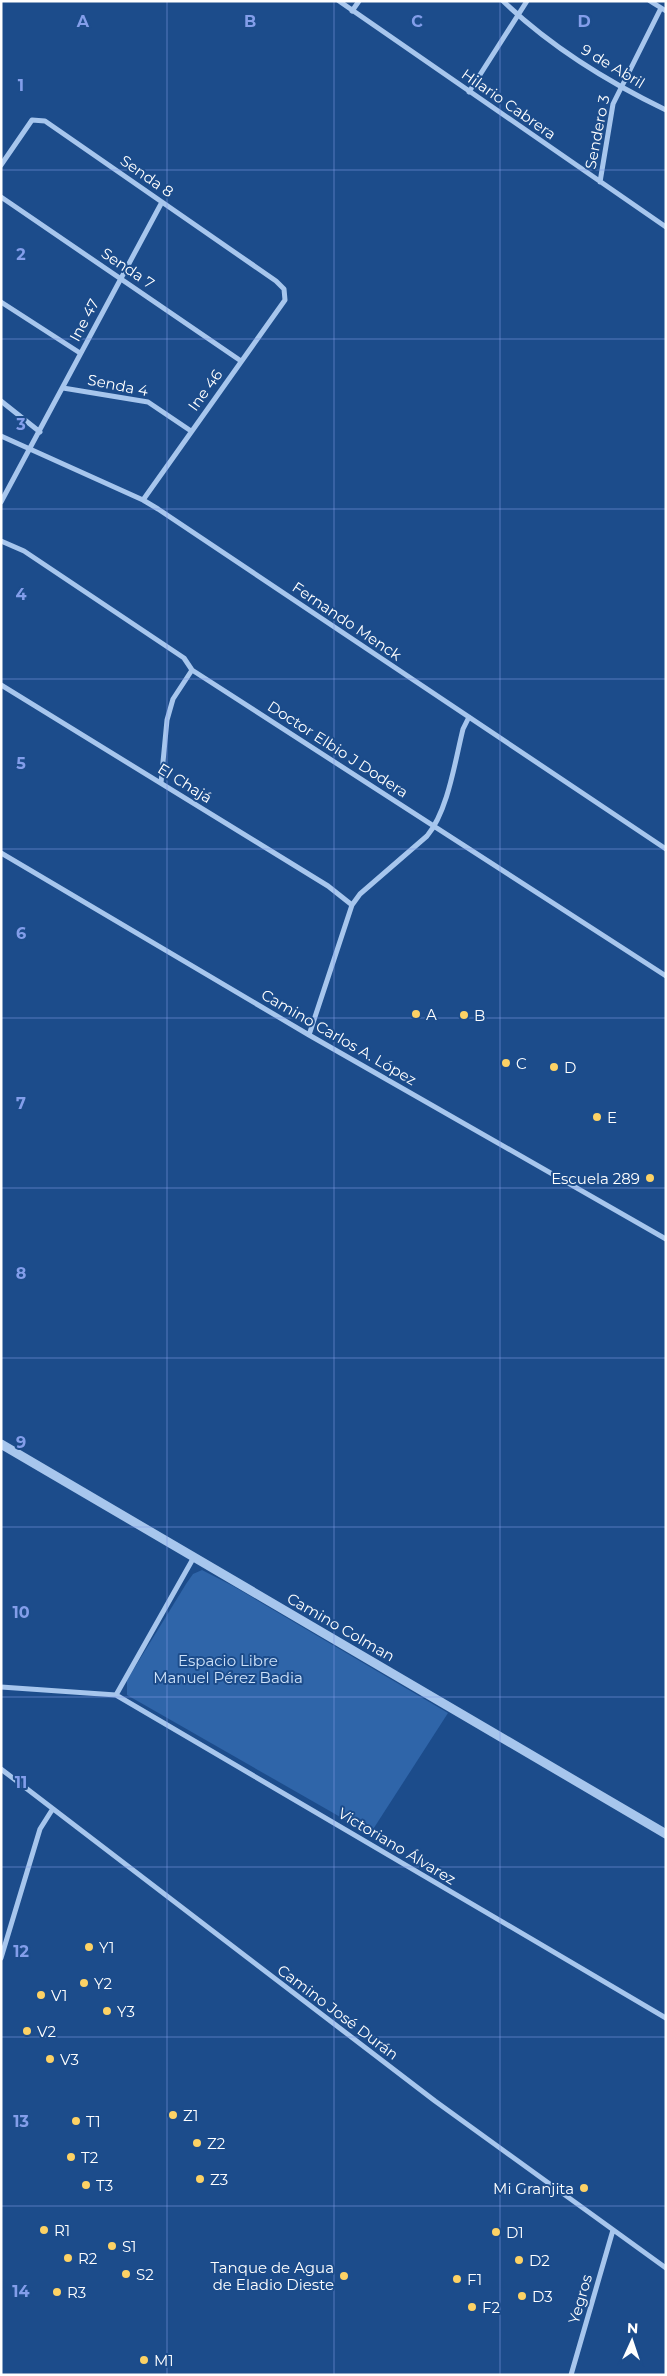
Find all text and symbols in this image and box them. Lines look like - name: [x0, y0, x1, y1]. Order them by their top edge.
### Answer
- text: A: [76, 12, 90, 31]
- text: B: [244, 12, 256, 31]
- text: C: [411, 12, 423, 31]
- text: D: [577, 12, 591, 31]
- street label: 9 de Abril: [578, 40, 648, 92]
- street label: Hilario Cabrera: [458, 64, 560, 144]
- text: 1: [18, 76, 24, 95]
- street label: Sendero 3: [580, 93, 614, 171]
- street label: Senda 8: [117, 151, 177, 201]
- street label: Senda 7: [98, 243, 158, 293]
- text: 2: [16, 245, 26, 264]
- street label: Ine 47: [65, 295, 103, 345]
- street label: Ine 46: [184, 366, 226, 414]
- street label: Senda 4: [86, 370, 150, 400]
- text: 3: [15, 415, 26, 434]
- street label: Fernando Menck: [289, 577, 405, 665]
- text: 4: [15, 585, 27, 604]
- street label: Doctor Elbio J Dodera: [264, 696, 412, 802]
- text: 5: [16, 754, 26, 773]
- street label: El Chajá: [154, 759, 216, 807]
- text: 6: [16, 924, 26, 943]
- street label: Camino Carlos A. López: [258, 985, 420, 1089]
- place label: A: [426, 1005, 437, 1024]
- place label: B: [474, 1006, 485, 1025]
- marker: A: [410, 1008, 422, 1020]
- marker: B: [458, 1009, 470, 1021]
- place label: C: [516, 1054, 527, 1073]
- marker: C: [500, 1057, 512, 1069]
- place label: D: [564, 1058, 576, 1077]
- marker: D: [548, 1061, 560, 1073]
- text: 7: [16, 1094, 26, 1113]
- place label: E: [607, 1108, 617, 1127]
- marker: E: [591, 1111, 603, 1123]
- place label: Escuela 289: [551, 1169, 640, 1188]
- marker: Escuela 289: [644, 1172, 656, 1184]
- text: 8: [16, 1264, 26, 1283]
- text: 9: [16, 1433, 26, 1452]
- street label: Camino Colman: [284, 1588, 398, 1666]
- text: 10: [12, 1603, 30, 1622]
- park label: Espacio Libre Manuel Pérez Badia: [153, 1651, 303, 1687]
- text: 11: [15, 1773, 27, 1792]
- street label: Victoriano Álvarez: [335, 1803, 460, 1889]
- place label: Y1: [99, 1938, 114, 1957]
- marker: Y1: [83, 1941, 95, 1953]
- text: 12: [13, 1942, 29, 1961]
- street label: Camino José Durán: [274, 1960, 402, 2064]
- place label: Y2: [94, 1974, 112, 1993]
- marker: Y2: [78, 1977, 90, 1989]
- place label: V1: [51, 1986, 67, 2005]
- marker: V1: [35, 1989, 47, 2001]
- place label: Y3: [117, 2002, 135, 2021]
- marker: Y3: [101, 2005, 113, 2017]
- place label: V2: [37, 2022, 56, 2041]
- marker: V2: [21, 2025, 33, 2037]
- place label: V3: [60, 2050, 79, 2069]
- marker: V3: [44, 2053, 56, 2065]
- place label: Z1: [183, 2106, 198, 2125]
- marker: Z1: [167, 2109, 179, 2121]
- text: 13: [13, 2112, 29, 2131]
- place label: T1: [86, 2112, 101, 2131]
- marker: T1: [70, 2115, 82, 2127]
- place label: Z2: [207, 2134, 225, 2153]
- marker: Z2: [191, 2137, 203, 2149]
- place label: T2: [81, 2148, 98, 2167]
- marker: T2: [65, 2151, 77, 2163]
- place label: Z3: [210, 2170, 228, 2189]
- marker: Z3: [194, 2173, 206, 2185]
- place label: T3: [96, 2176, 113, 2195]
- marker: T3: [80, 2179, 92, 2191]
- place label: Mi Granjita: [493, 2179, 574, 2198]
- marker: Mi Granjita: [578, 2182, 590, 2194]
- place label: R1: [54, 2221, 70, 2240]
- place label: D1: [506, 2223, 524, 2242]
- marker: R1: [38, 2224, 50, 2236]
- marker: D1: [490, 2226, 502, 2238]
- place label: S1: [122, 2237, 137, 2256]
- marker: S1: [106, 2240, 118, 2252]
- place label: R2: [78, 2249, 97, 2268]
- place label: D2: [529, 2251, 550, 2270]
- marker: R2: [62, 2252, 74, 2264]
- marker: D2: [513, 2254, 525, 2266]
- place label: Tanque de Agua de Eladio Dieste: [211, 2258, 334, 2294]
- place label: S2: [136, 2265, 154, 2284]
- marker: S2: [120, 2268, 132, 2280]
- marker: Tanque de Agua de Eladio Dieste: [338, 2270, 350, 2282]
- place label: F1: [467, 2270, 482, 2289]
- street label: Yegros: [564, 2272, 596, 2326]
- marker: F1: [451, 2273, 463, 2285]
- text: 14: [12, 2282, 30, 2301]
- place label: R3: [67, 2283, 86, 2302]
- marker: R3: [51, 2286, 63, 2298]
- place label: D3: [532, 2287, 553, 2306]
- marker: D3: [516, 2290, 528, 2302]
- place label: F2: [482, 2298, 500, 2317]
- marker: F2: [466, 2301, 478, 2313]
- north arrow: [607, 2316, 657, 2366]
- text: N: [627, 2319, 639, 2337]
- place label: M1: [154, 2351, 174, 2370]
- marker: M1: [138, 2354, 150, 2366]

